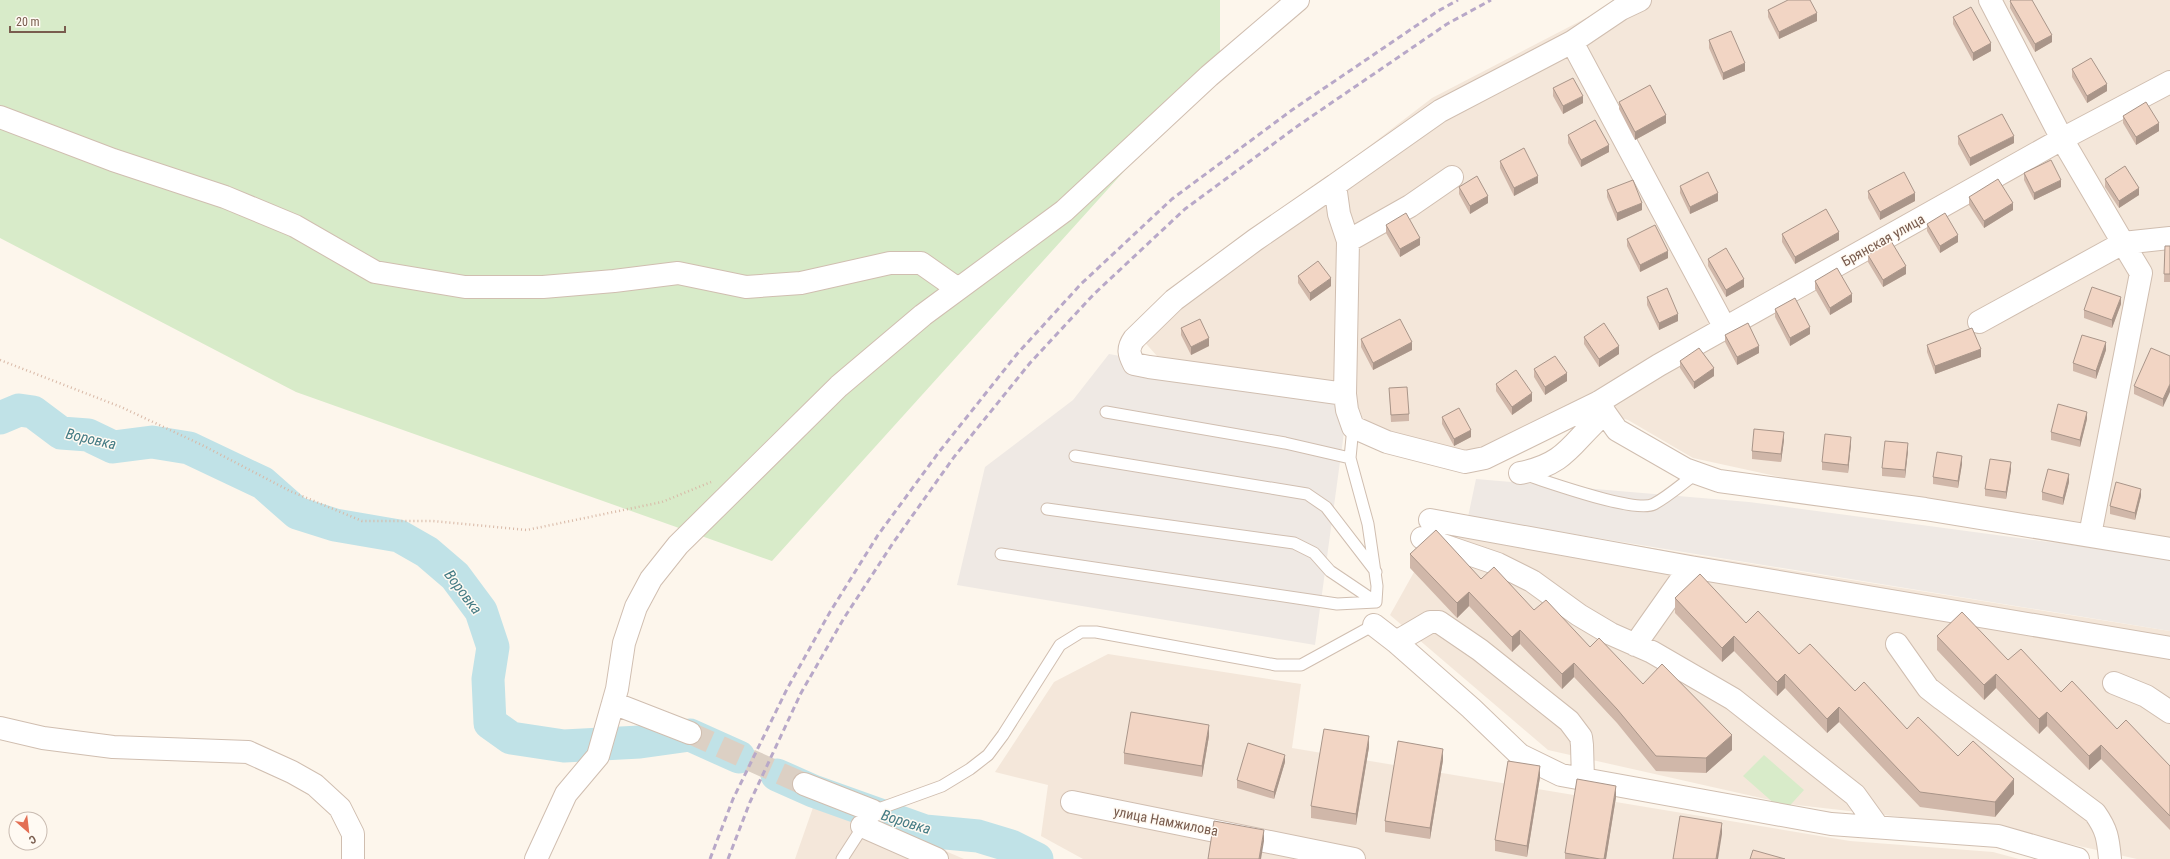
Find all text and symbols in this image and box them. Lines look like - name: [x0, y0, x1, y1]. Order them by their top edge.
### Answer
- scale bar: [10, 8, 65, 34]
- text: 20 m: [16, 15, 40, 29]
- street label: Брянская улица: [1839, 211, 1927, 269]
- water label: Воровка: [64, 424, 118, 454]
- water label: Воровка: [440, 566, 486, 618]
- street label: улица Намжилова: [1113, 803, 1219, 839]
- water label: Воровка: [879, 806, 933, 838]
- north arrow: [8, 811, 48, 851]
- text: С: [27, 832, 38, 847]

